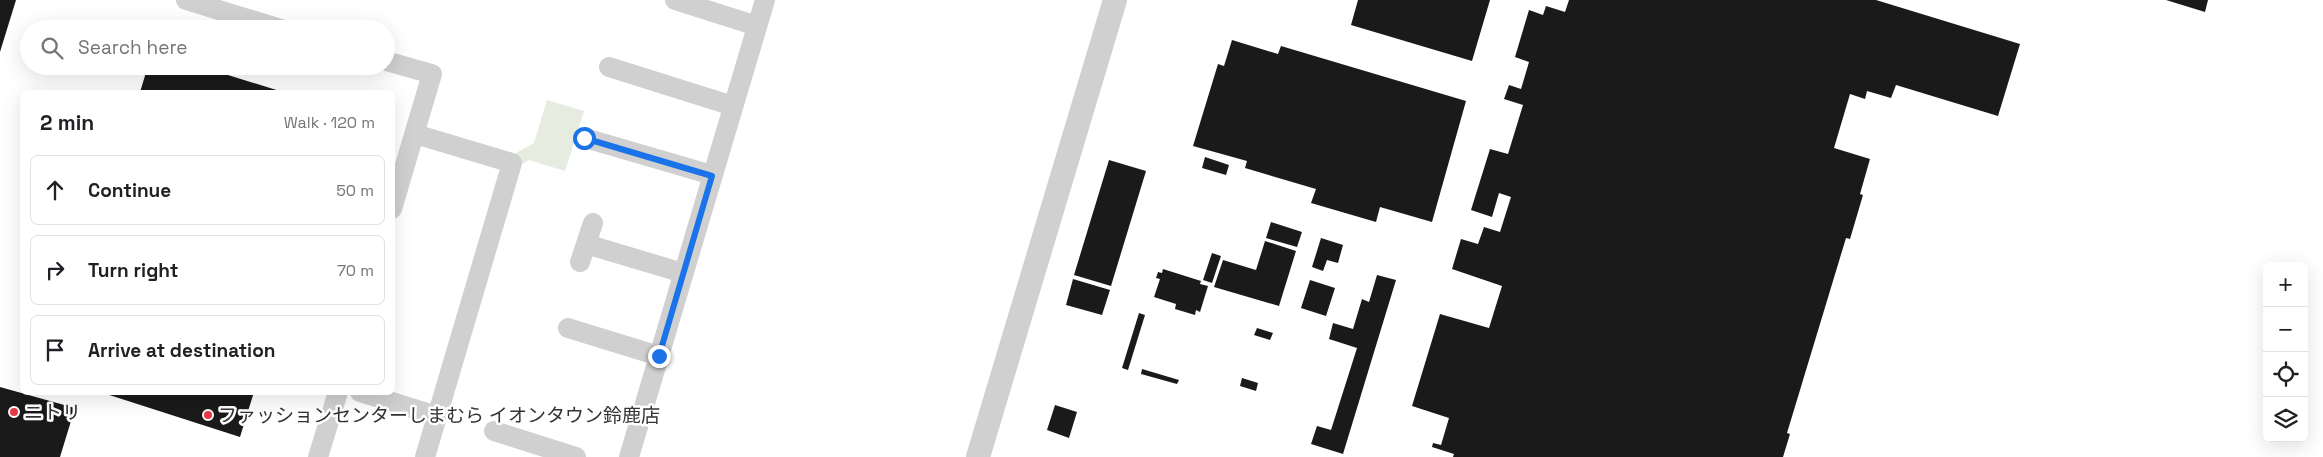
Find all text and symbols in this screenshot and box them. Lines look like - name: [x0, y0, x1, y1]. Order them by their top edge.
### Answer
- search box: [20, 20, 395, 75]
- icon: search: [38, 34, 66, 62]
- text: Search here: [78, 35, 188, 60]
- text: 2 min: [40, 109, 94, 136]
- text: Walk · 120 m: [284, 112, 375, 133]
- route start: [573, 127, 596, 150]
- icon: ahead: [41, 176, 69, 204]
- text: Continue: [88, 178, 171, 203]
- text: 50 m: [336, 180, 374, 201]
- icon: right: [41, 256, 69, 284]
- text: Turn right: [88, 258, 178, 283]
- text: 70 m: [337, 260, 374, 281]
- map controls: [2263, 262, 2308, 442]
- button: +: [2263, 262, 2308, 307]
- button: −: [2263, 307, 2308, 352]
- icon: arrive: [41, 336, 69, 364]
- text: Arrive at destination: [88, 338, 276, 363]
- route end: [648, 345, 671, 368]
- button: locate: [2263, 352, 2308, 397]
- button: layers: [2263, 397, 2308, 442]
- place label: ニトリ: [24, 400, 81, 425]
- place label: ファッションセンターしまむら イオンタウン鈴鹿店: [218, 403, 660, 428]
- marker: ニトリ: [8, 406, 20, 418]
- marker: ファッションセンターしまむら イオンタウン鈴鹿店: [202, 409, 214, 421]

